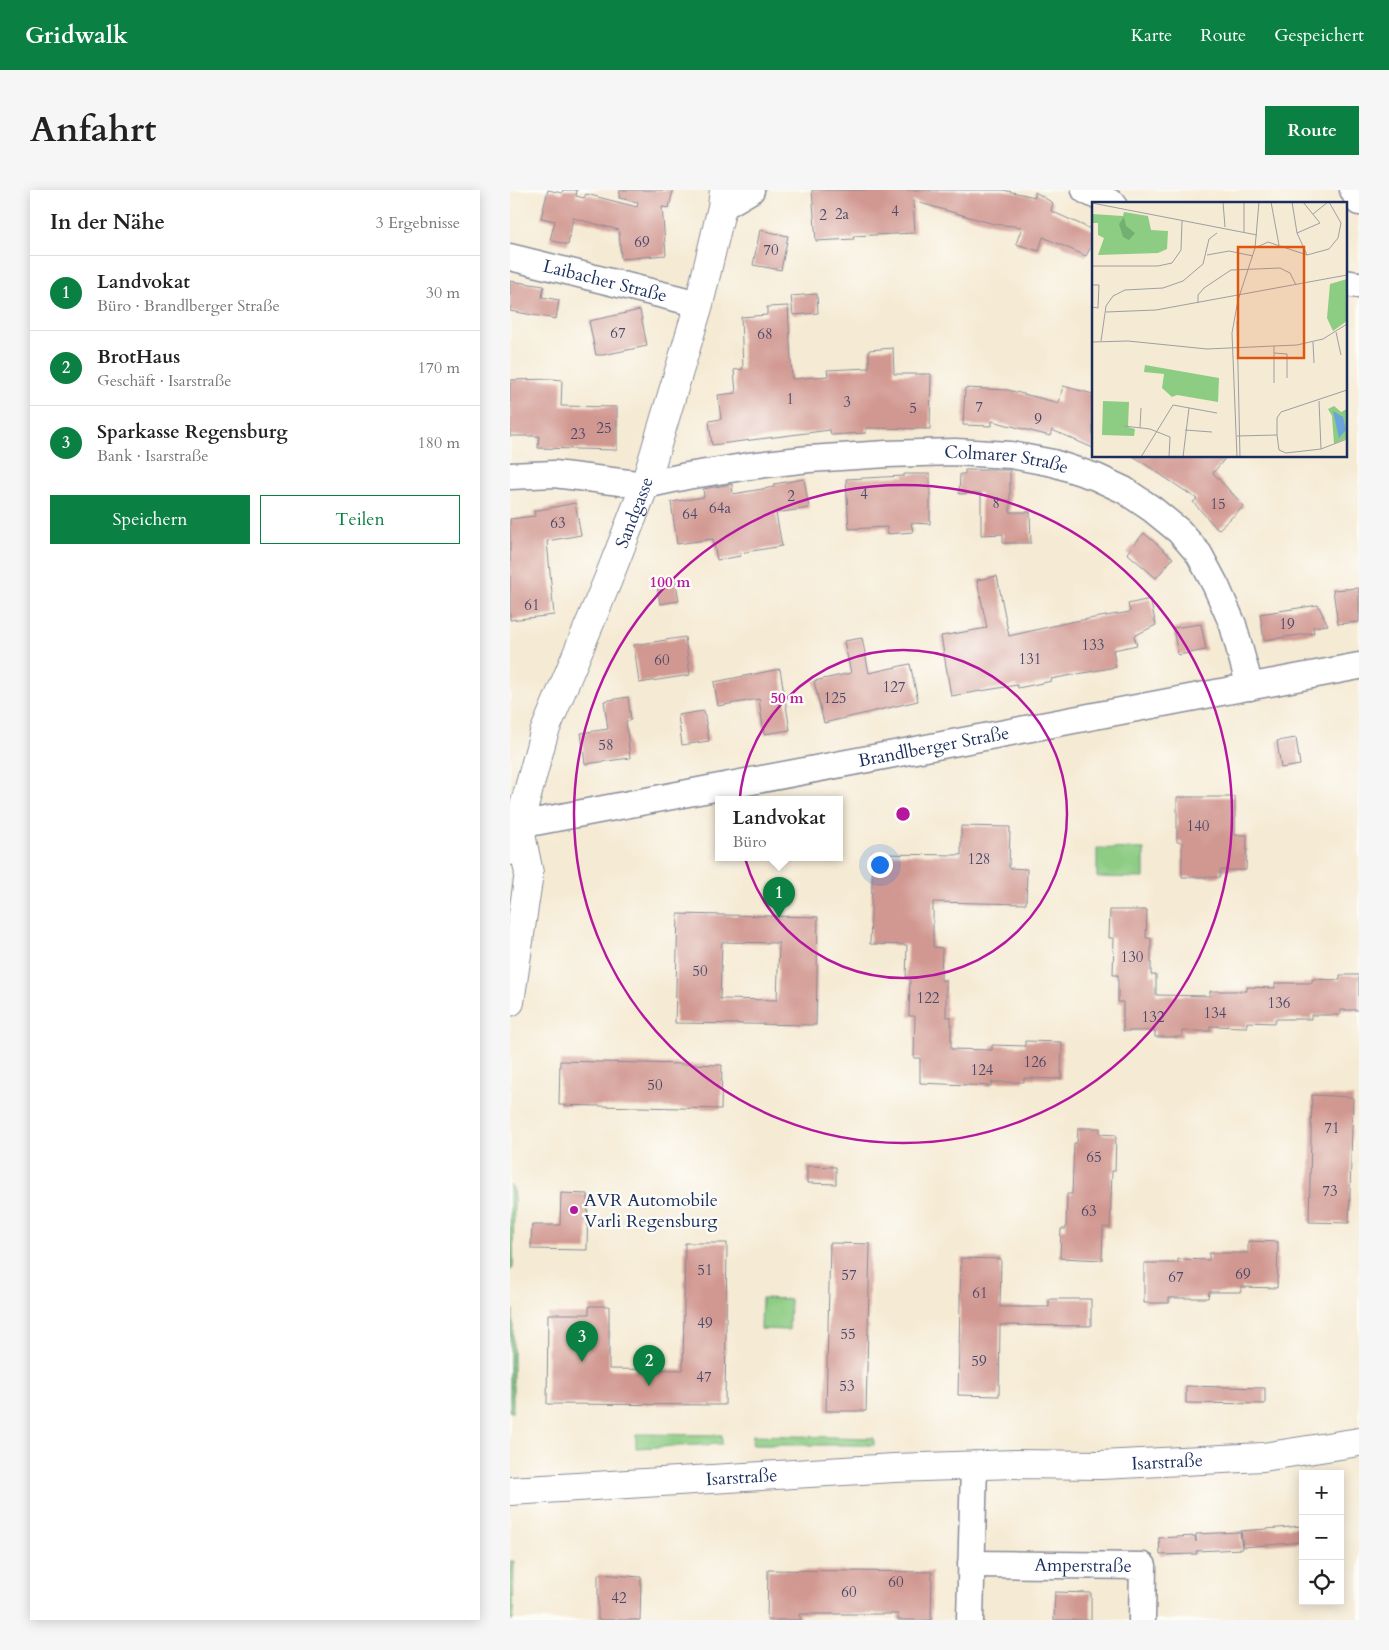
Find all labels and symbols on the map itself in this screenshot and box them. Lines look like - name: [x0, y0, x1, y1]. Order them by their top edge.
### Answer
- house number: 4: [891, 201, 899, 221]
- inset map: [1092, 202, 1346, 458]
- house number: 2a: [835, 204, 850, 224]
- house number: 2: [819, 205, 827, 225]
- house number: 69: [634, 232, 650, 252]
- house number: 70: [763, 240, 779, 260]
- street label: Laibacher Straße: [541, 253, 670, 308]
- house number: 67: [610, 323, 626, 343]
- house number: 68: [757, 324, 773, 344]
- house number: 1: [786, 389, 794, 409]
- house number: 3: [843, 392, 851, 412]
- house number: 7: [975, 397, 983, 417]
- house number: 5: [909, 398, 917, 418]
- house number: 9: [1034, 409, 1042, 429]
- house number: 25: [596, 418, 612, 438]
- house number: 23: [570, 424, 586, 444]
- street label: Colmarer Straße: [944, 439, 1072, 480]
- street label: Sandgasse: [609, 474, 659, 552]
- house number: 4: [860, 484, 868, 504]
- house number: 2: [787, 486, 795, 506]
- house number: 8: [992, 493, 1000, 513]
- house number: 15: [1210, 494, 1226, 514]
- house number: 64a: [709, 498, 731, 518]
- house number: 64: [682, 504, 698, 524]
- house number: 63: [550, 513, 566, 533]
- text: 100 m: [650, 572, 691, 592]
- house number: 61: [524, 595, 540, 615]
- house number: 19: [1279, 614, 1295, 634]
- house number: 133: [1081, 635, 1105, 655]
- house number: 131: [1018, 649, 1042, 669]
- house number: 60: [654, 650, 670, 670]
- house number: 127: [882, 677, 906, 697]
- text: 50 m: [770, 688, 804, 708]
- house number: 125: [823, 688, 847, 708]
- street label: Brandlberger Straße: [856, 720, 1011, 773]
- house number: 58: [598, 735, 614, 755]
- centre of rings: [894, 805, 912, 823]
- house number: 140: [1186, 816, 1210, 836]
- house number: 128: [967, 849, 991, 869]
- your location: [867, 852, 893, 878]
- pin: 1: [763, 877, 795, 918]
- house number: 130: [1120, 947, 1144, 967]
- house number: 50: [692, 961, 708, 981]
- house number: 122: [916, 988, 940, 1008]
- house number: 136: [1267, 993, 1291, 1013]
- house number: 134: [1203, 1003, 1227, 1023]
- house number: 132: [1141, 1007, 1165, 1027]
- house number: 126: [1023, 1052, 1047, 1072]
- house number: 124: [970, 1060, 994, 1080]
- house number: 50: [647, 1075, 663, 1095]
- house number: 71: [1324, 1118, 1340, 1138]
- house number: 65: [1086, 1147, 1102, 1167]
- house number: 73: [1322, 1181, 1338, 1201]
- place label: AVR Automobile Varli Regensburg: [584, 1188, 718, 1234]
- house number: 63: [1081, 1201, 1097, 1221]
- marker: AVR Automobile Varli Regensburg: [568, 1204, 580, 1216]
- house number: 51: [697, 1260, 713, 1280]
- house number: 69: [1235, 1264, 1251, 1284]
- house number: 57: [841, 1265, 857, 1285]
- house number: 67: [1168, 1267, 1184, 1287]
- house number: 61: [972, 1283, 988, 1303]
- house number: 49: [697, 1313, 713, 1333]
- pin: 3: [566, 1321, 598, 1362]
- house number: 55: [840, 1324, 856, 1344]
- pin: 2: [633, 1345, 665, 1386]
- house number: 59: [971, 1351, 987, 1371]
- house number: 47: [696, 1367, 712, 1387]
- house number: 53: [839, 1376, 855, 1396]
- street label: Isarstraße: [1131, 1447, 1204, 1476]
- street label: Isarstraße: [705, 1463, 778, 1492]
- street label: Amperstraße: [1034, 1552, 1132, 1578]
- house number: 60: [888, 1572, 904, 1592]
- house number: 60: [841, 1582, 857, 1602]
- house number: 42: [611, 1588, 627, 1608]

